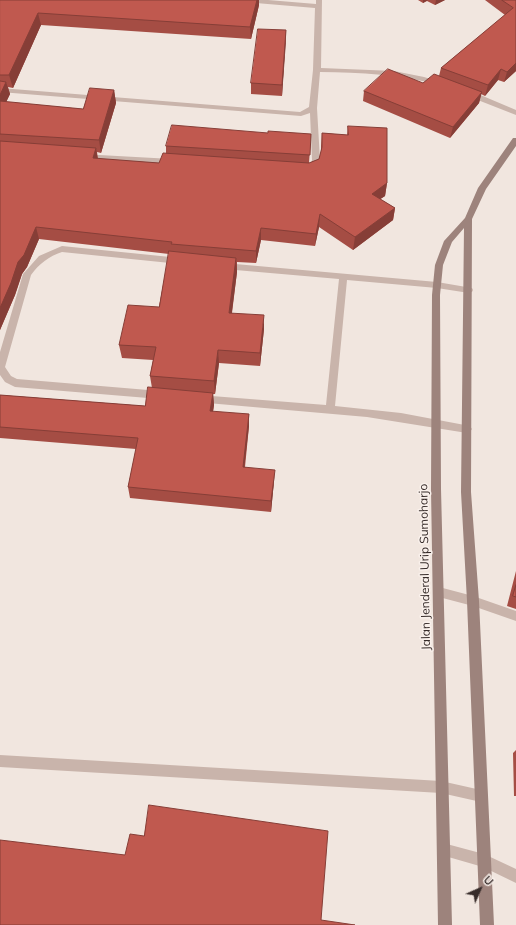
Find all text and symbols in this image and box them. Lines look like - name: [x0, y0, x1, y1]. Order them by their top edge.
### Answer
- street label: Jalan Jenderal Urip Sumoharjo: [416, 484, 434, 650]
- north arrow: [460, 869, 500, 909]
- text: U: [481, 873, 496, 888]

